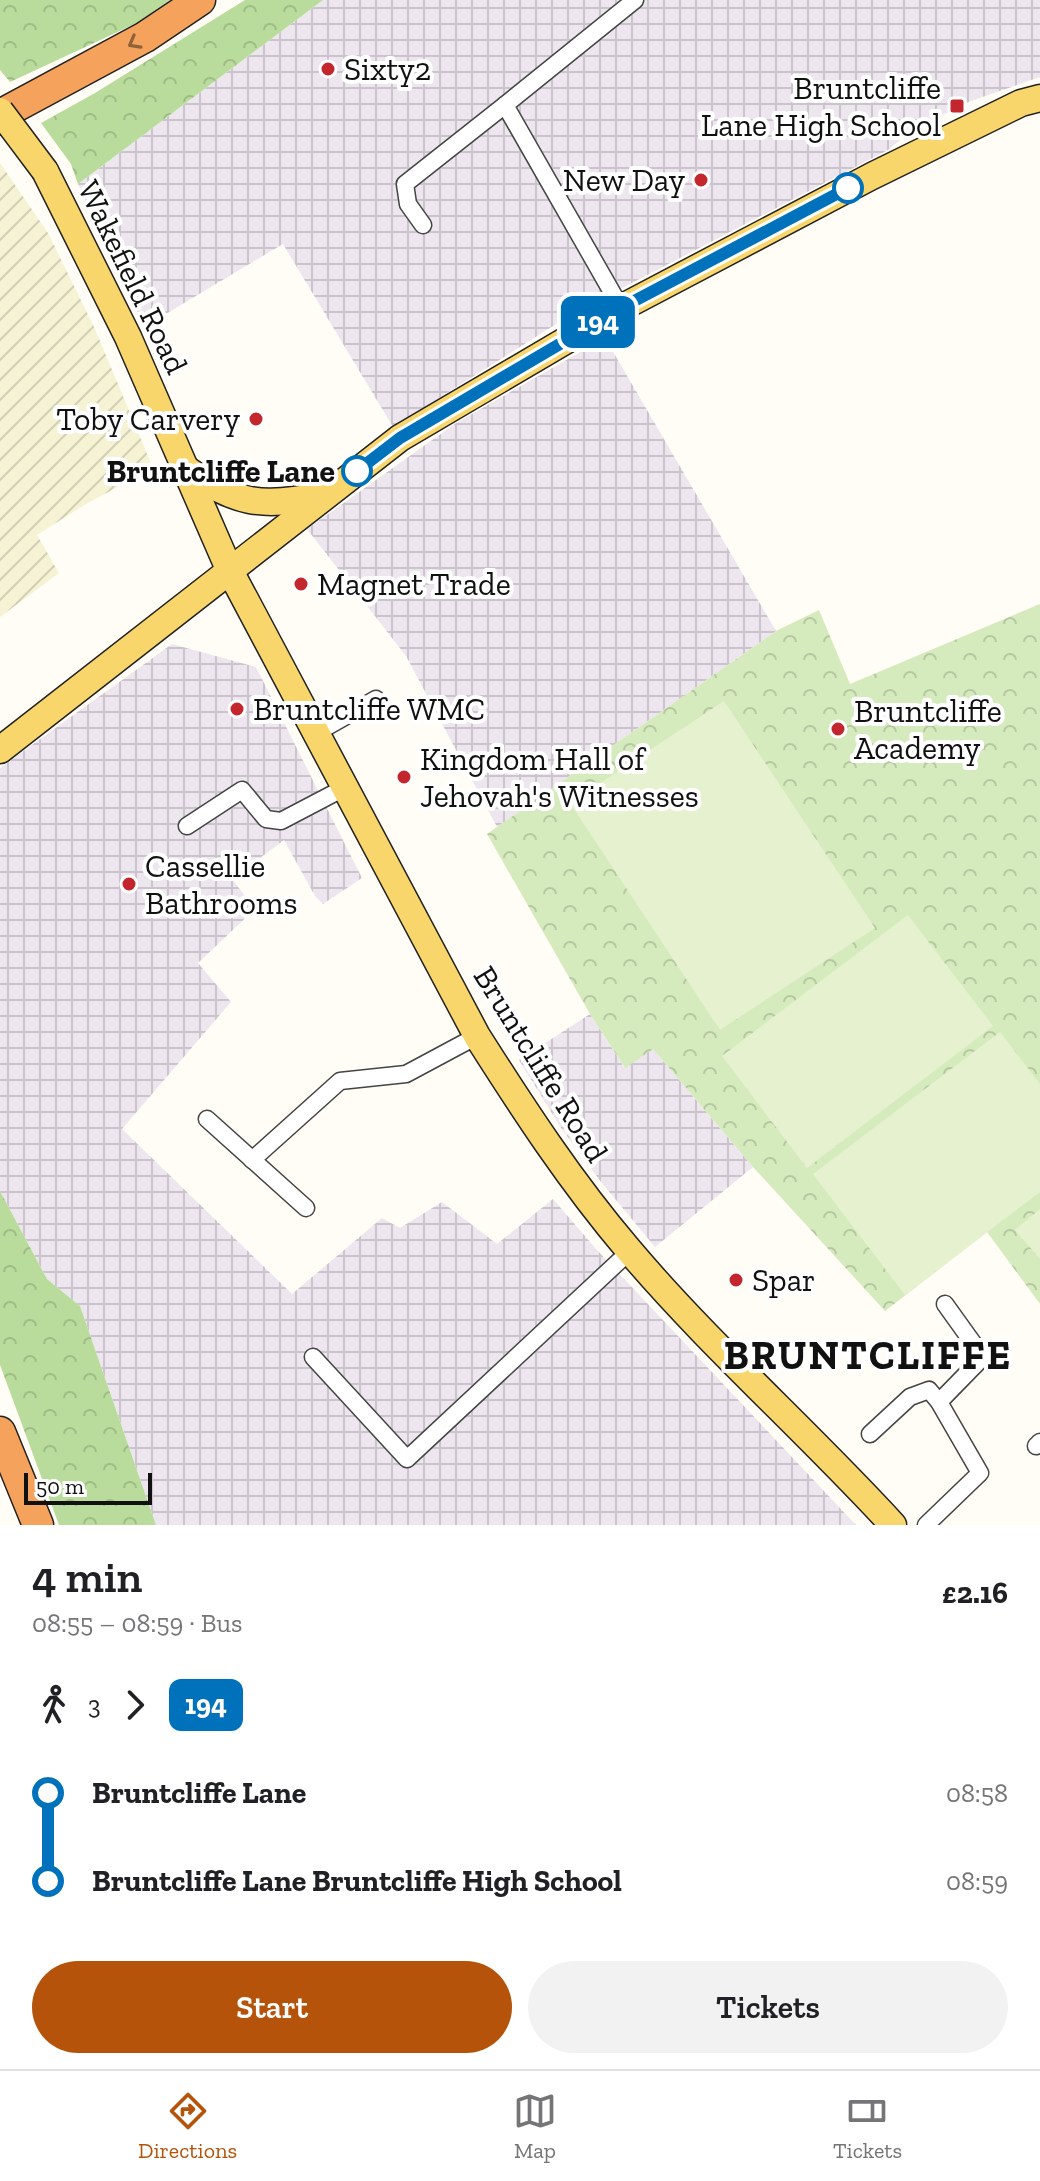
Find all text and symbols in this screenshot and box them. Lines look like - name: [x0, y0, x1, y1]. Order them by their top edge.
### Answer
- one-way arrow: [128, 33, 143, 48]
- place label: Sixty2: [344, 50, 431, 88]
- marker: Sixty2: [319, 60, 337, 78]
- place label: Bruntcliffe Lane High School: [701, 69, 941, 144]
- marker: Bruntcliffe Lane High School: [948, 97, 966, 115]
- place label: New Day: [563, 161, 686, 199]
- marker: New Day: [692, 171, 710, 189]
- unlabelled marker: [833, 173, 863, 203]
- street label: Wakefield Road: [70, 174, 196, 380]
- line badge: 194: [552, 296, 644, 348]
- text: 194: [577, 305, 619, 338]
- place label: Toby Carvery: [56, 400, 241, 438]
- marker: Toby Carvery: [247, 410, 265, 428]
- place label: Bruntcliffe Lane: [106, 452, 335, 490]
- marker: Bruntcliffe Lane: [342, 456, 372, 486]
- place label: Magnet Trade: [317, 565, 511, 603]
- marker: Magnet Trade: [292, 575, 310, 593]
- place label: Bruntcliffe WMC: [253, 690, 485, 728]
- place label: Bruntcliffe Academy: [854, 692, 1002, 767]
- marker: Bruntcliffe WMC: [228, 700, 246, 718]
- marker: Bruntcliffe Academy: [829, 720, 847, 738]
- place label: Kingdom Hall of Jehovah's Witnesses: [420, 740, 699, 815]
- marker: Kingdom Hall of Jehovah's Witnesses: [395, 768, 413, 786]
- place label: Cassellie Bathrooms: [145, 847, 297, 922]
- marker: Cassellie Bathrooms: [120, 875, 138, 893]
- street label: Bruntcliffe Road: [466, 959, 617, 1169]
- place label: Spar: [752, 1261, 816, 1299]
- marker: Spar: [727, 1271, 745, 1289]
- district label: BRUNTCLIFFE: [724, 1331, 1012, 1379]
- scale bar: [24, 1469, 152, 1505]
- text: 50 m: [36, 1473, 84, 1500]
- text: 4 min: [32, 1550, 142, 1603]
- text: £2.16: [942, 1575, 1008, 1611]
- text: 08:55 – 08:59 · Bus: [32, 1607, 243, 1639]
- icon: walk: [32, 1683, 76, 1727]
- icon: forward: [113, 1683, 157, 1727]
- text: 194: [185, 1688, 227, 1721]
- text: 3: [88, 1689, 101, 1721]
- text: Bruntcliffe Lane: [92, 1775, 306, 1811]
- text: 08:58: [946, 1777, 1008, 1809]
- text: Bruntcliffe Lane Bruntcliffe High School: [92, 1863, 622, 1899]
- text: 08:59: [946, 1865, 1008, 1897]
- button: Start: [32, 1961, 512, 2053]
- button: Tickets: [528, 1961, 1008, 2053]
- tab: Directions: [138, 2089, 237, 2164]
- tab: Map: [513, 2089, 557, 2164]
- tab: Tickets: [833, 2089, 902, 2164]

